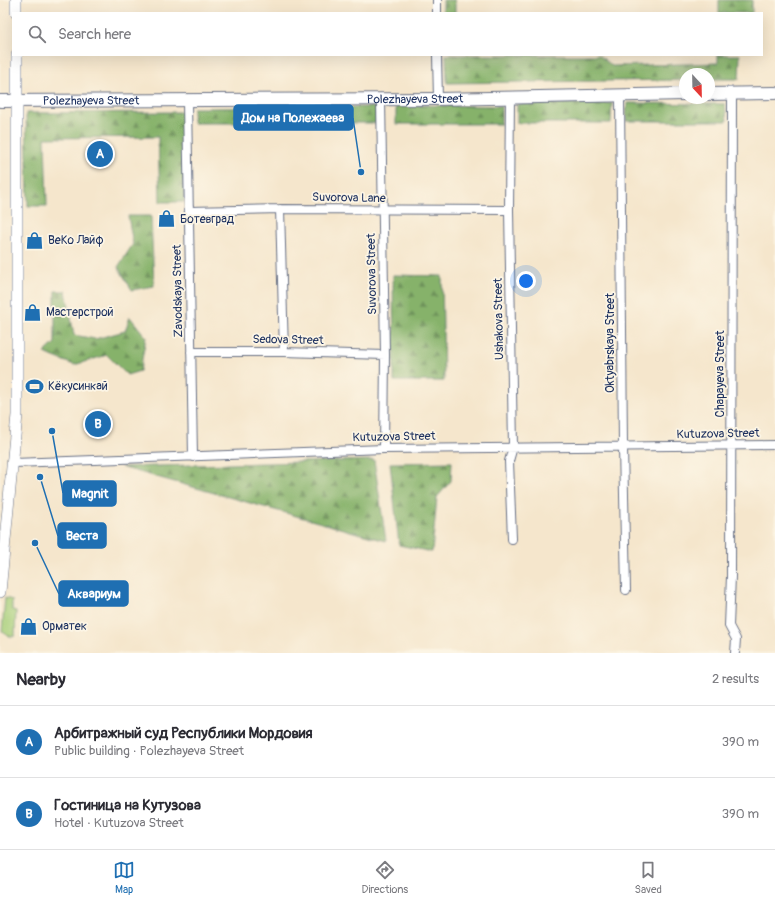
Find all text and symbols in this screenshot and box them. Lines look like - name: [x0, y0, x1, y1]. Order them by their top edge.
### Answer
- search box: [12, 12, 763, 56]
- icon: search: [26, 23, 48, 45]
- text: Search here: [58, 25, 131, 44]
- north arrow: [679, 68, 715, 104]
- street label: Polezhayeva Street: [367, 91, 464, 107]
- street label: Polezhayeva Street: [43, 93, 139, 108]
- callout: Дом на Полежаева: [234, 105, 353, 130]
- text: Дом на Полежаева: [241, 110, 344, 126]
- pin: A: [87, 139, 113, 169]
- street label: Suvorova Lane: [312, 190, 386, 206]
- shop icon: Ботевград: [157, 209, 177, 229]
- place label: Ботевград: [180, 212, 235, 227]
- shop icon: ВеКо Лайф: [25, 230, 45, 250]
- place label: ВеКо Лайф: [48, 233, 104, 248]
- street label: Suvorova Street: [364, 233, 380, 315]
- street label: Zavodskaya Street: [170, 244, 186, 338]
- your location: [516, 271, 536, 291]
- street label: Ushakova Street: [491, 278, 507, 360]
- street label: Oktyabrskaya Street: [603, 293, 618, 393]
- shop icon: Мастерстрой: [23, 302, 43, 322]
- place label: Мастерстрой: [46, 305, 114, 320]
- street label: Chapayeva Street: [713, 330, 728, 417]
- street label: Sedova Street: [252, 332, 324, 348]
- sports icon: Кёкусинкай: [25, 376, 45, 396]
- place label: Кёкусинкай: [48, 379, 108, 394]
- pin: B: [85, 409, 111, 439]
- street label: Kutuzova Street: [676, 426, 760, 442]
- street label: Kutuzova Street: [352, 429, 436, 445]
- callout: Magnit: [63, 481, 116, 506]
- text: Magnit: [72, 486, 109, 502]
- callout: Веста: [58, 523, 106, 548]
- text: Веста: [66, 528, 98, 544]
- callout: Аквариум: [59, 581, 128, 606]
- text: Аквариум: [67, 586, 121, 602]
- shop icon: Орматек: [19, 616, 39, 636]
- place label: Орматек: [42, 619, 87, 634]
- text: Nearby: [16, 669, 65, 690]
- text: 2 results: [712, 671, 759, 687]
- text: Арбитражный суд Республики Мордовия: [54, 724, 313, 743]
- text: A: [25, 734, 33, 750]
- text: 390 m: [722, 734, 759, 750]
- text: Public building · Polezhayeva Street: [54, 743, 244, 759]
- text: Гостиница на Кутузова: [54, 796, 201, 815]
- text: B: [25, 806, 33, 822]
- text: 390 m: [722, 806, 759, 822]
- text: Hotel · Kutuzova Street: [54, 815, 184, 831]
- tab: Map: [113, 859, 135, 896]
- tab: Directions: [361, 859, 408, 896]
- tab: Saved: [635, 859, 662, 896]

